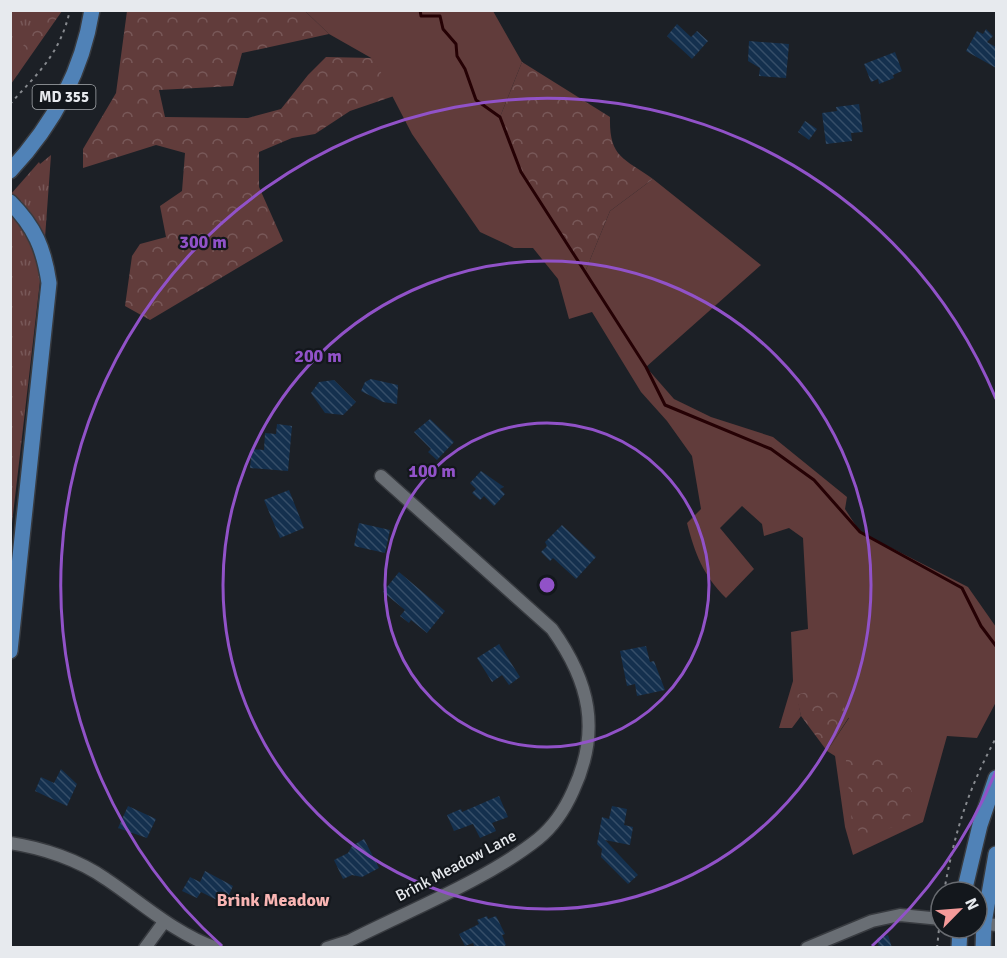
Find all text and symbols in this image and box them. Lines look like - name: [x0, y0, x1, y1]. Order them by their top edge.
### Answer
- road number: MD 355: [32, 85, 96, 109]
- text: 300 m: [179, 231, 227, 253]
- text: 200 m: [294, 345, 342, 367]
- text: 100 m: [408, 460, 456, 482]
- centre of rings: [537, 575, 557, 595]
- street label: Brink Meadow Lane: [392, 826, 520, 906]
- north arrow: [929, 880, 989, 940]
- district label: Brink Meadow: [217, 889, 330, 911]
- text: N: [960, 895, 983, 913]

